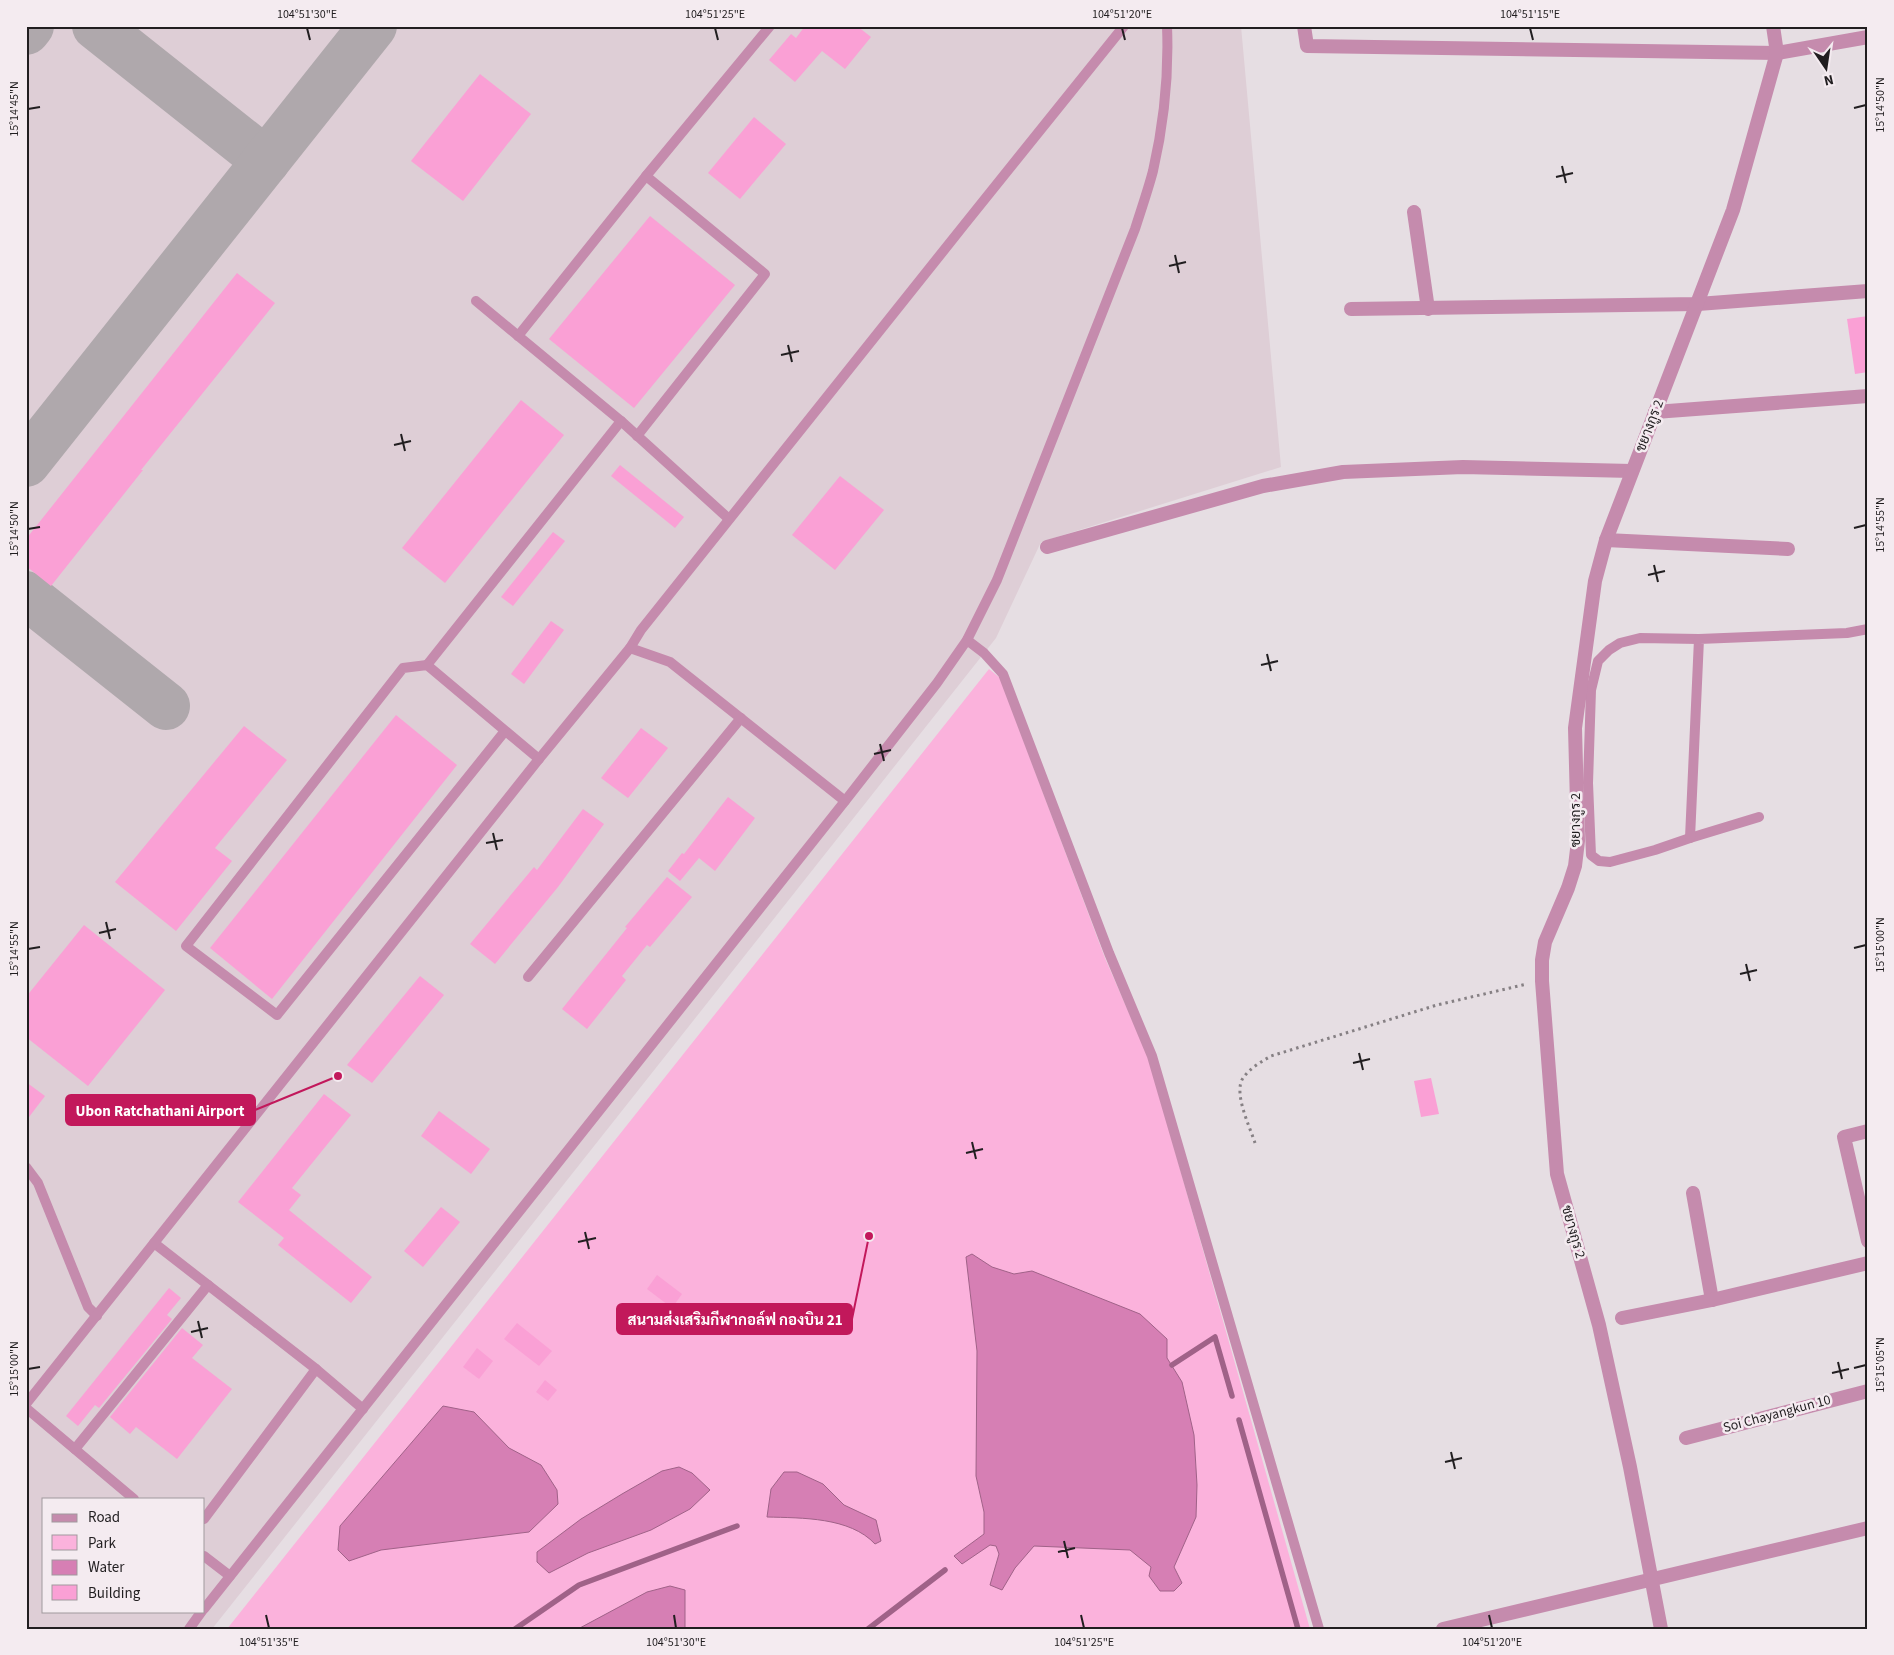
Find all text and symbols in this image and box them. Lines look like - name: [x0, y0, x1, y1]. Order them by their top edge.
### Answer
- text: 104°51'30"E: [277, 6, 337, 23]
- text: 104°51'25"E: [685, 6, 745, 23]
- text: 104°51'20"E: [1092, 6, 1152, 23]
- text: 104°51'15"E: [1500, 6, 1560, 23]
- north arrow: [1802, 42, 1852, 92]
- text: N: [1822, 69, 1835, 90]
- text: 15°14'50"N: [1872, 77, 1889, 133]
- text: 15°14'45"N: [6, 81, 23, 137]
- street label: ชยางกูร 2: [1631, 397, 1669, 455]
- text: 15°14'55"N: [1872, 497, 1889, 553]
- text: 15°14'50"N: [6, 501, 23, 557]
- street label: ชยางกูร 2: [1566, 793, 1586, 847]
- text: 15°15'00"N: [1872, 917, 1889, 973]
- text: 15°14'55"N: [6, 921, 23, 977]
- callout: Ubon Ratchathani Airport: [66, 1095, 255, 1125]
- text: Ubon Ratchathani Airport: [75, 1101, 245, 1122]
- street label: ชยางกูร 2: [1556, 1203, 1590, 1261]
- callout: สนามส่งเสริมกีฬากอล์ฟ กองบิน 21: [617, 1304, 852, 1334]
- text: สนามส่งเสริมกีฬากอล์ฟ กองบิน 21: [627, 1310, 843, 1331]
- text: 15°15'05"N: [1872, 1337, 1889, 1393]
- text: 15°15'00"N: [6, 1341, 23, 1397]
- street label: Soi Chayangkun 10: [1721, 1390, 1833, 1438]
- legend: [42, 1498, 205, 1612]
- text: Road: [88, 1507, 120, 1528]
- text: Park: [88, 1533, 117, 1554]
- text: Water: [88, 1557, 125, 1578]
- text: Building: [88, 1583, 141, 1604]
- text: 104°51'35"E: [239, 1634, 299, 1651]
- text: 104°51'30"E: [646, 1634, 706, 1651]
- text: 104°51'25"E: [1054, 1634, 1114, 1651]
- text: 104°51'20"E: [1462, 1634, 1522, 1651]

